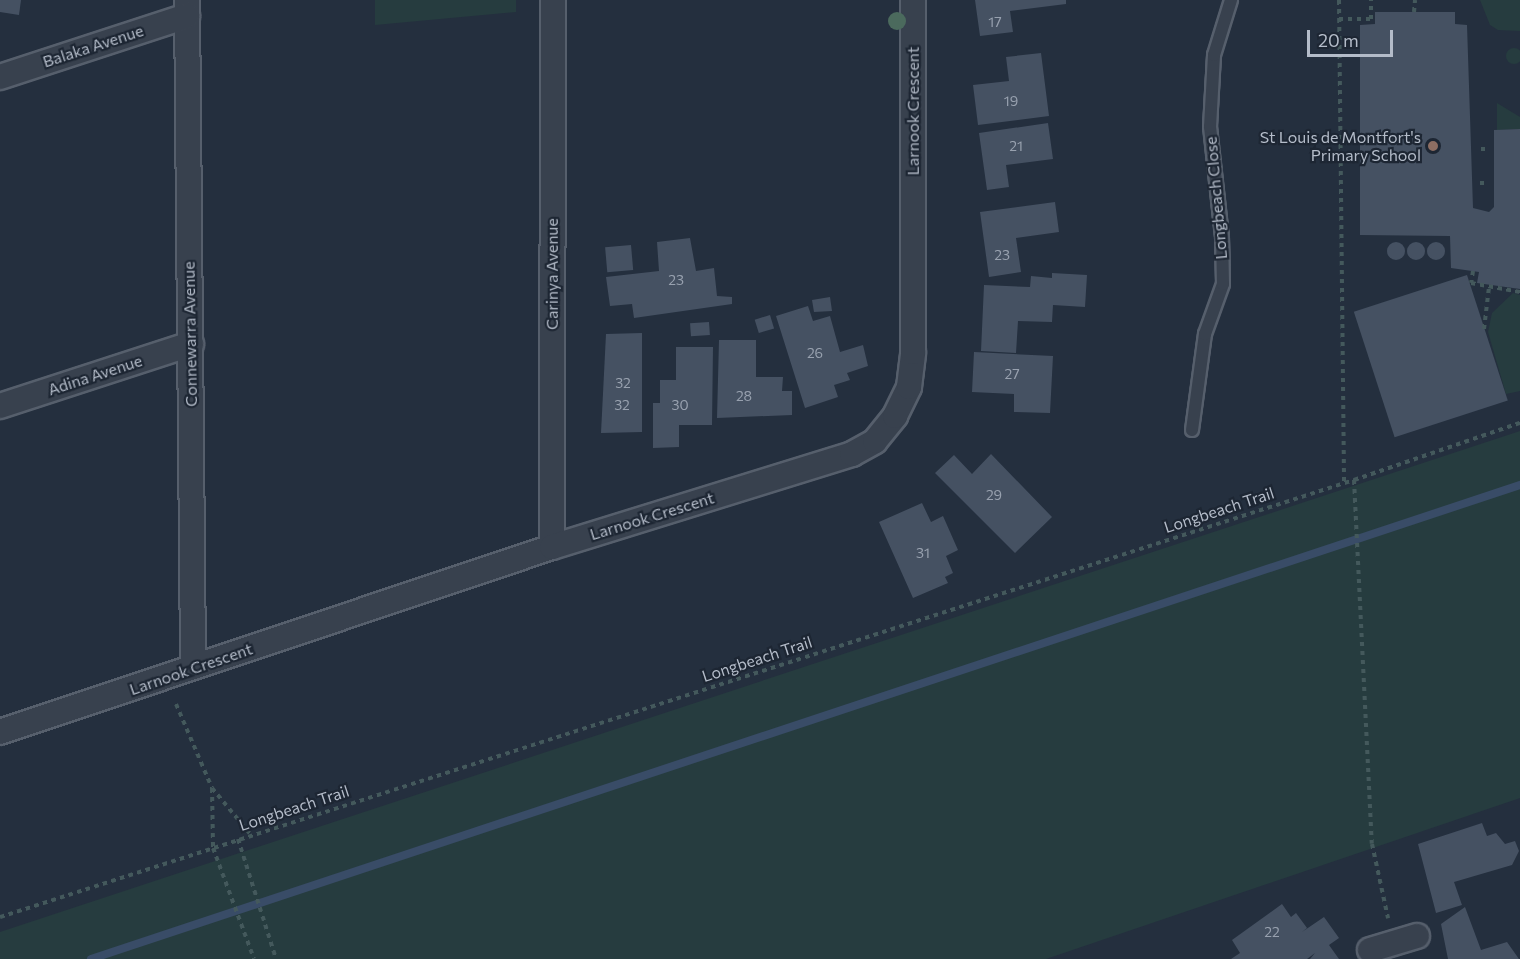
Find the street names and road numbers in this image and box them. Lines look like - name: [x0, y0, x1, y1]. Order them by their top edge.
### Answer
- street label: Balaka Avenue: [40, 21, 146, 71]
- street label: Larnook Crescent: [903, 47, 923, 175]
- street label: Longbeach Close: [1201, 136, 1231, 260]
- street label: Carinya Avenue: [542, 218, 562, 330]
- street label: Connewarra Avenue: [179, 261, 201, 407]
- street label: Adina Avenue: [45, 351, 145, 399]
- street label: Longbeach Trail: [1162, 483, 1276, 537]
- street label: Larnook Crescent: [588, 488, 716, 544]
- street label: Longbeach Trail: [700, 632, 814, 686]
- street label: Larnook Crescent: [127, 639, 255, 699]
- street label: Longbeach Trail: [237, 781, 351, 835]

